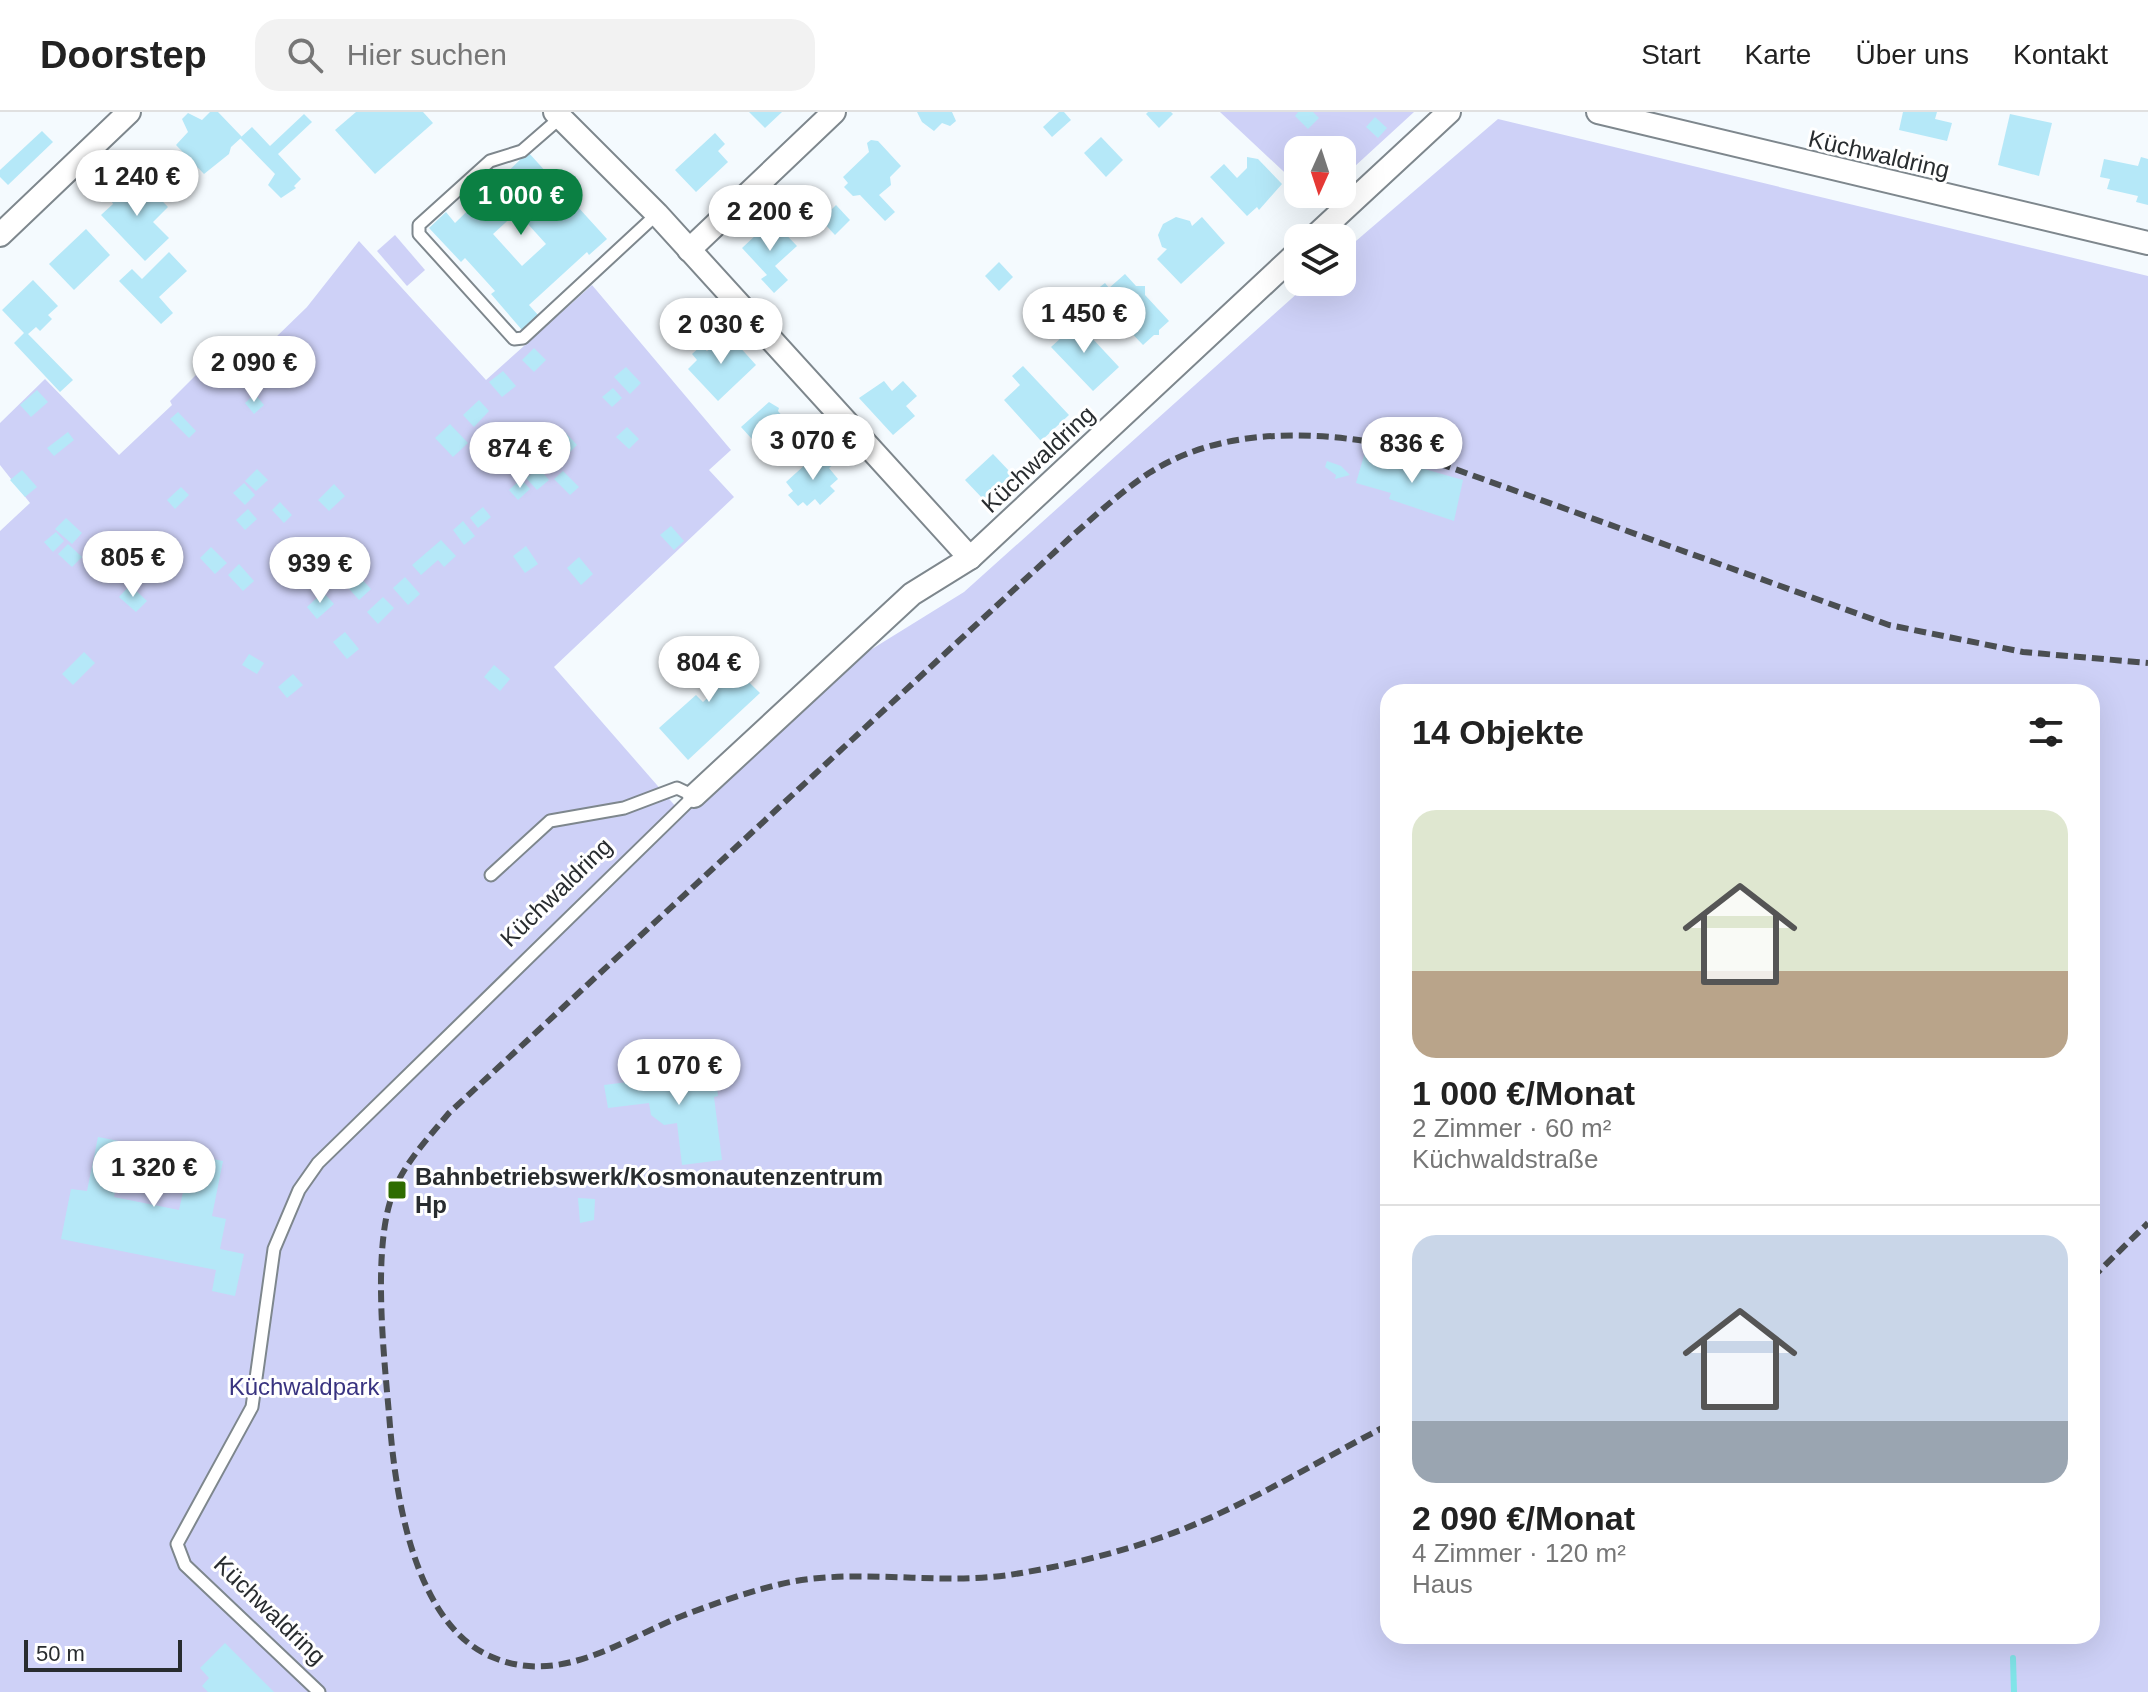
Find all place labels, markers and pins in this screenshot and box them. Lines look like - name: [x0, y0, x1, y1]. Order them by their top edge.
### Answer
- pin: 1 240 €: [63, 150, 211, 218]
- pin: 1 000 €: [447, 169, 595, 237]
- pin: 2 200 €: [696, 185, 844, 253]
- pin: 1 450 €: [1010, 287, 1158, 355]
- pin: 2 030 €: [647, 298, 795, 366]
- pin: 2 090 €: [180, 336, 328, 404]
- pin: 3 070 €: [739, 414, 887, 482]
- pin: 836 €: [1356, 417, 1468, 485]
- pin: 874 €: [464, 422, 576, 490]
- pin: 805 €: [77, 531, 189, 599]
- pin: 939 €: [264, 537, 376, 605]
- pin: 804 €: [653, 636, 765, 704]
- pin: 1 070 €: [605, 1039, 753, 1107]
- pin: 1 320 €: [80, 1141, 228, 1209]
- place label: Bahnbetriebswerk/Kosmonautenzentrum Hp: [415, 1163, 883, 1218]
- marker: Bahnbetriebswerk/Kosmonautenzentrum Hp: [386, 1179, 408, 1201]

